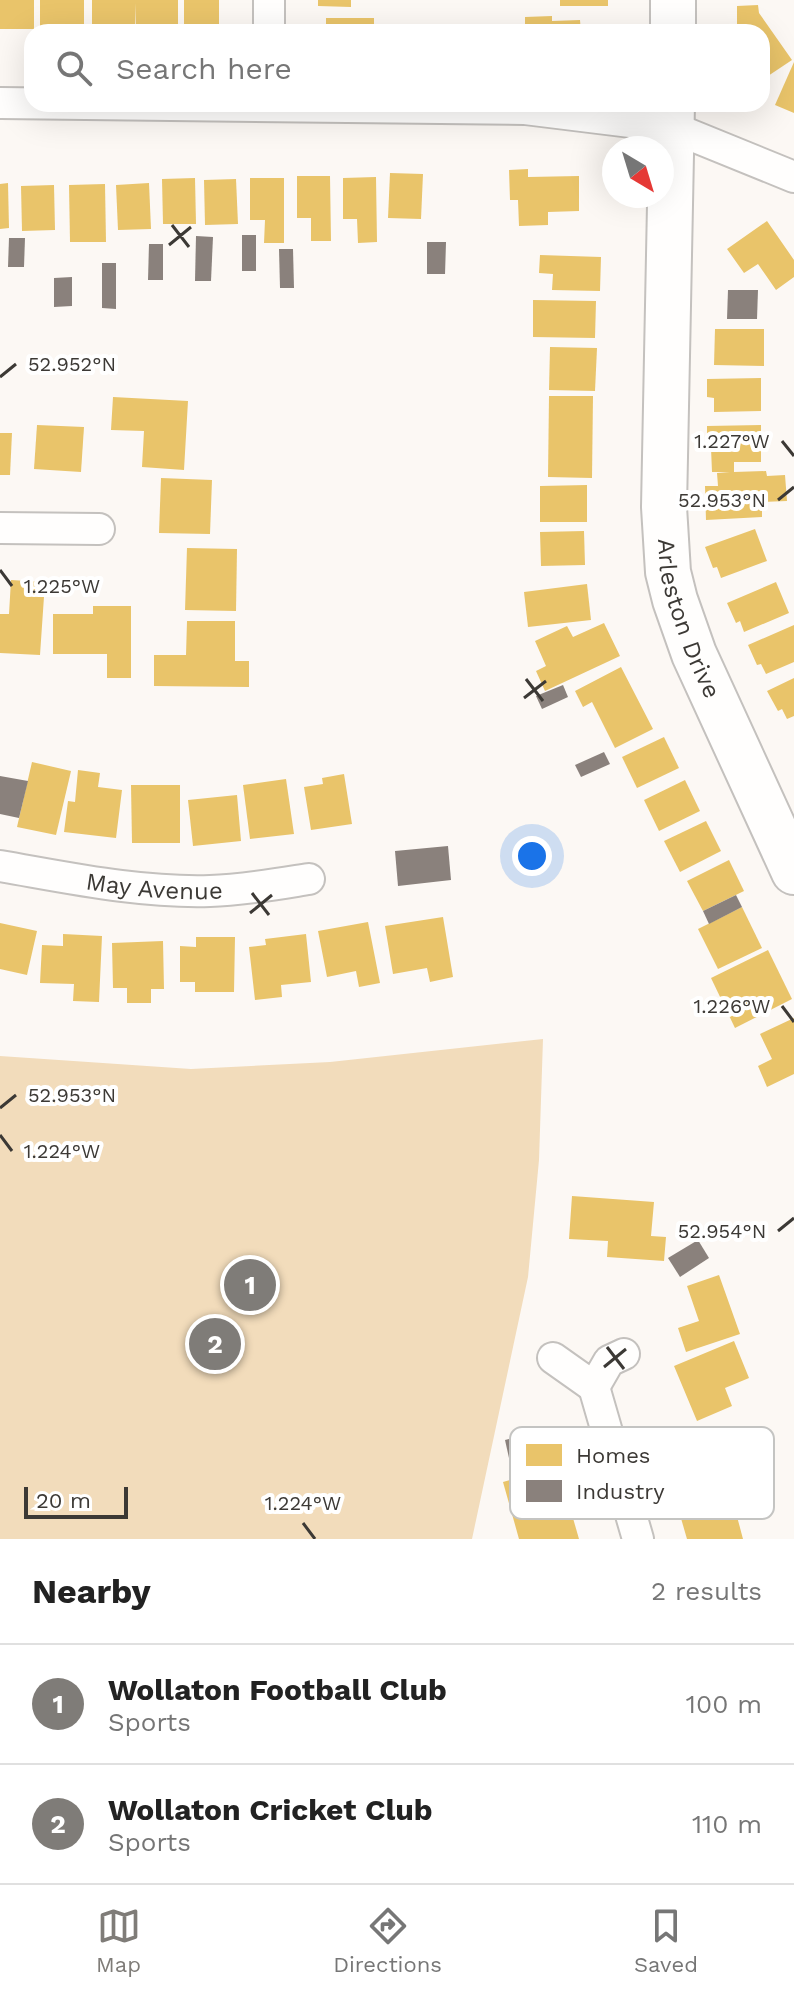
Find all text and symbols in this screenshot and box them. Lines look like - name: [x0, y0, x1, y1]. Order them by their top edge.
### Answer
- search box: [24, 24, 770, 112]
- icon: search: [52, 46, 96, 90]
- text: Search here: [116, 51, 292, 86]
- north arrow: [602, 136, 674, 208]
- text: 52.952°N: [28, 352, 116, 376]
- text: 1.227°W: [694, 429, 770, 453]
- text: 52.953°N: [678, 488, 766, 512]
- street label: Arleston Drive: [652, 538, 726, 703]
- text: 1.225°W: [24, 574, 100, 598]
- your location: [512, 836, 552, 876]
- street label: May Avenue: [84, 867, 223, 905]
- text: 1.226°W: [693, 994, 771, 1018]
- text: 52.953°N: [28, 1083, 116, 1107]
- text: 1.224°W: [24, 1139, 100, 1163]
- text: 52.954°N: [678, 1219, 766, 1243]
- pin: 1: [224, 1255, 276, 1315]
- pin: 2: [189, 1314, 241, 1374]
- legend: [510, 1427, 774, 1519]
- text: Homes: [576, 1443, 650, 1468]
- text: Industry: [576, 1479, 665, 1504]
- scale bar: [24, 1483, 128, 1519]
- text: 20 m: [36, 1488, 91, 1513]
- text: 1.224°W: [265, 1491, 341, 1515]
- text: Nearby: [32, 1571, 151, 1611]
- text: 2 results: [651, 1576, 762, 1606]
- text: Wollaton Football Club: [108, 1672, 447, 1707]
- text: 1: [52, 1689, 64, 1719]
- text: 100 m: [686, 1689, 762, 1719]
- text: Sports: [108, 1707, 191, 1737]
- text: Wollaton Cricket Club: [108, 1792, 433, 1827]
- text: 2: [50, 1809, 66, 1839]
- text: 110 m: [692, 1809, 762, 1839]
- text: Sports: [108, 1827, 191, 1857]
- tab: Map: [96, 1904, 141, 1977]
- tab: Directions: [333, 1904, 442, 1977]
- tab: Saved: [634, 1904, 698, 1977]

